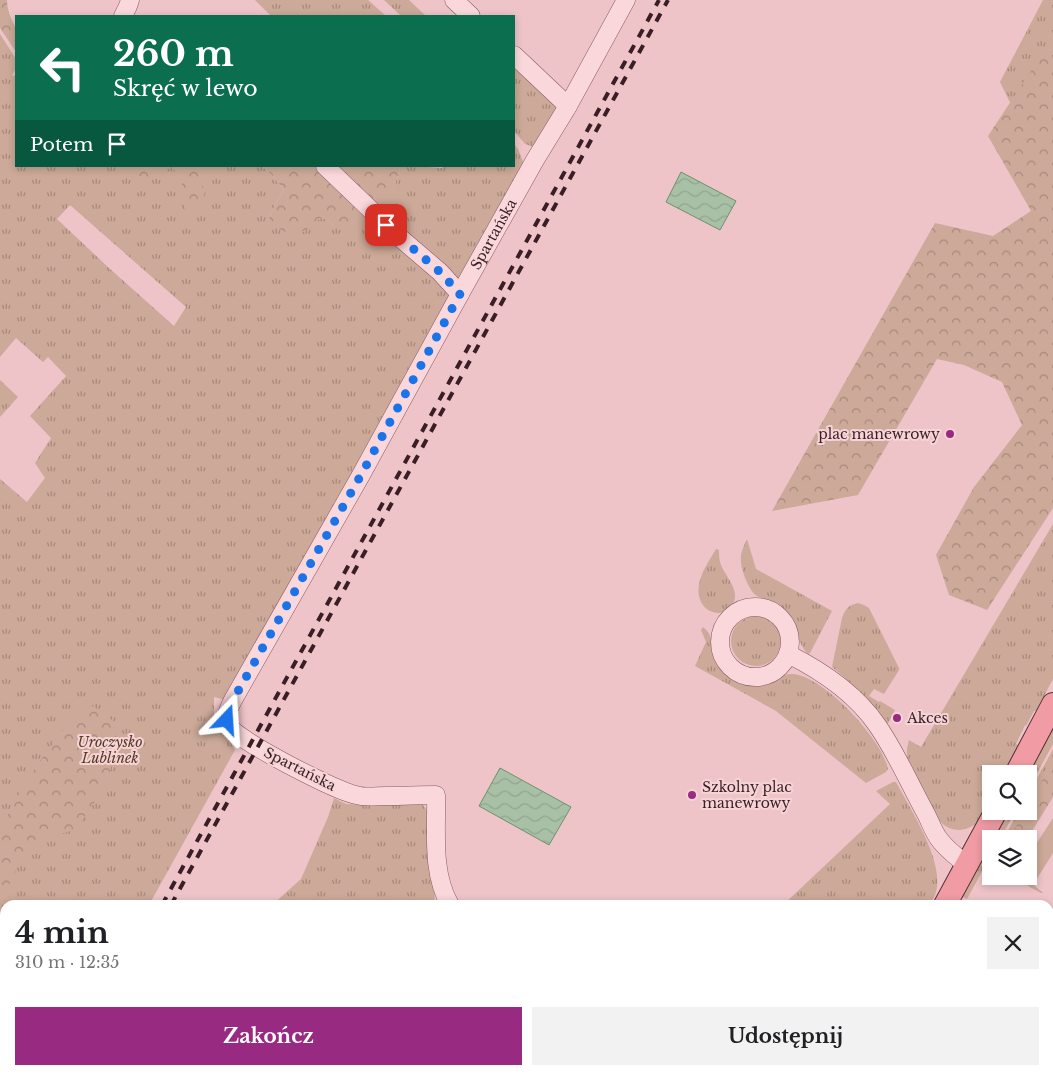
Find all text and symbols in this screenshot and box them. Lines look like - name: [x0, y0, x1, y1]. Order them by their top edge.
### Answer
- text: 260 m: [113, 32, 234, 75]
- icon: left: [30, 35, 95, 100]
- text: Skręć w lewo: [113, 75, 258, 102]
- icon: arrive: [103, 130, 131, 158]
- text: Potem: [30, 133, 93, 156]
- street label: Spartańska: [466, 195, 521, 273]
- pin: [365, 204, 407, 246]
- icon: arrive: [372, 211, 400, 239]
- place label: plac manewrowy: [818, 425, 940, 443]
- marker: plac manewrowy: [944, 428, 956, 440]
- position arrow: [200, 693, 252, 745]
- place label: Akces: [906, 709, 948, 727]
- marker: Akces: [891, 712, 903, 724]
- park label: Uroczysko Lublinek: [78, 733, 142, 767]
- street label: Spartańska: [261, 743, 339, 795]
- map controls: [982, 765, 1037, 885]
- button: search: [982, 765, 1037, 820]
- place label: Szkolny plac manewrowy: [702, 778, 792, 812]
- marker: Szkolny plac manewrowy: [686, 789, 698, 801]
- button: layers: [982, 830, 1037, 885]
- text: 4 min: [15, 914, 109, 951]
- button: close: [987, 917, 1039, 969]
- text: 310 m · 12:35: [15, 952, 119, 972]
- button: Zakończ: [15, 1007, 522, 1065]
- button: Udostępnij: [532, 1007, 1039, 1065]

